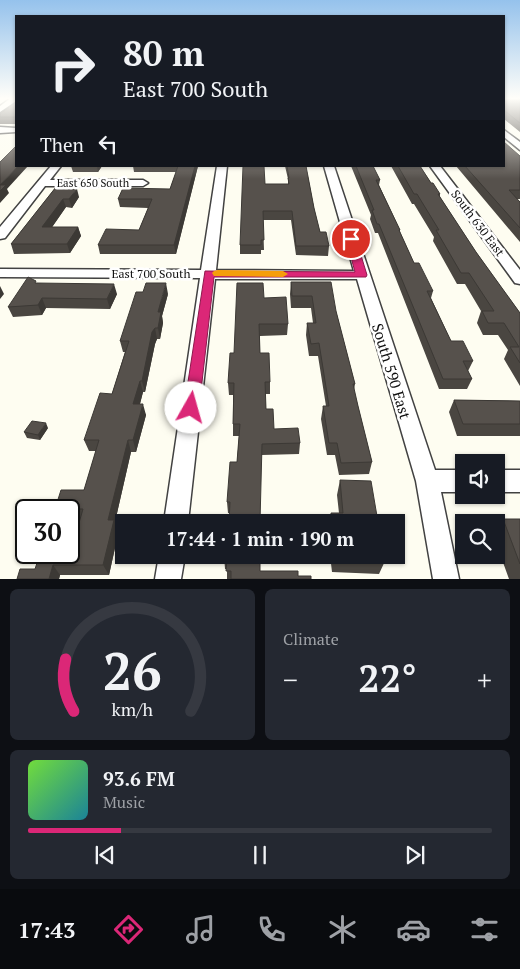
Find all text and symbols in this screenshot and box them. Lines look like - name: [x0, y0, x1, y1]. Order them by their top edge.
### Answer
- text: 80 m: [123, 30, 204, 76]
- icon: right: [40, 35, 105, 100]
- text: East 700 South: [123, 74, 268, 103]
- icon: left: [94, 130, 122, 158]
- text: Then: [40, 132, 84, 157]
- street label: East 650 South: [57, 176, 130, 190]
- street label: South 630 East: [448, 187, 508, 260]
- pin: [330, 218, 372, 260]
- icon: arrive: [337, 225, 365, 253]
- street label: East 700 South: [111, 266, 191, 281]
- street label: South 590 East: [368, 321, 416, 422]
- position arrow: [164, 381, 216, 433]
- map controls: [455, 454, 505, 564]
- button: sound: [455, 454, 505, 504]
- speed limit sign: 30: [15, 499, 80, 564]
- button: search: [455, 514, 505, 564]
- text: 17:44 · 1 min · 190 m: [166, 526, 354, 551]
- text: Climate: [283, 628, 339, 650]
- text: 26: [103, 636, 162, 705]
- text: 22°: [358, 653, 417, 703]
- text: −: [283, 661, 298, 698]
- text: +: [477, 661, 492, 698]
- text: km/h: [112, 697, 154, 721]
- text: 93.6 FM: [103, 766, 175, 791]
- text: Music: [103, 791, 145, 813]
- icon: previous: [91, 841, 119, 869]
- icon: pause: [246, 841, 274, 869]
- icon: next: [401, 841, 429, 869]
- icon: directions: [111, 912, 146, 947]
- icon: music: [183, 912, 218, 947]
- icon: phone: [254, 912, 289, 947]
- icon: climate: [325, 912, 360, 947]
- icon: car: [396, 912, 431, 947]
- icon: filters: [467, 912, 502, 947]
- text: 17:43: [18, 915, 75, 944]

